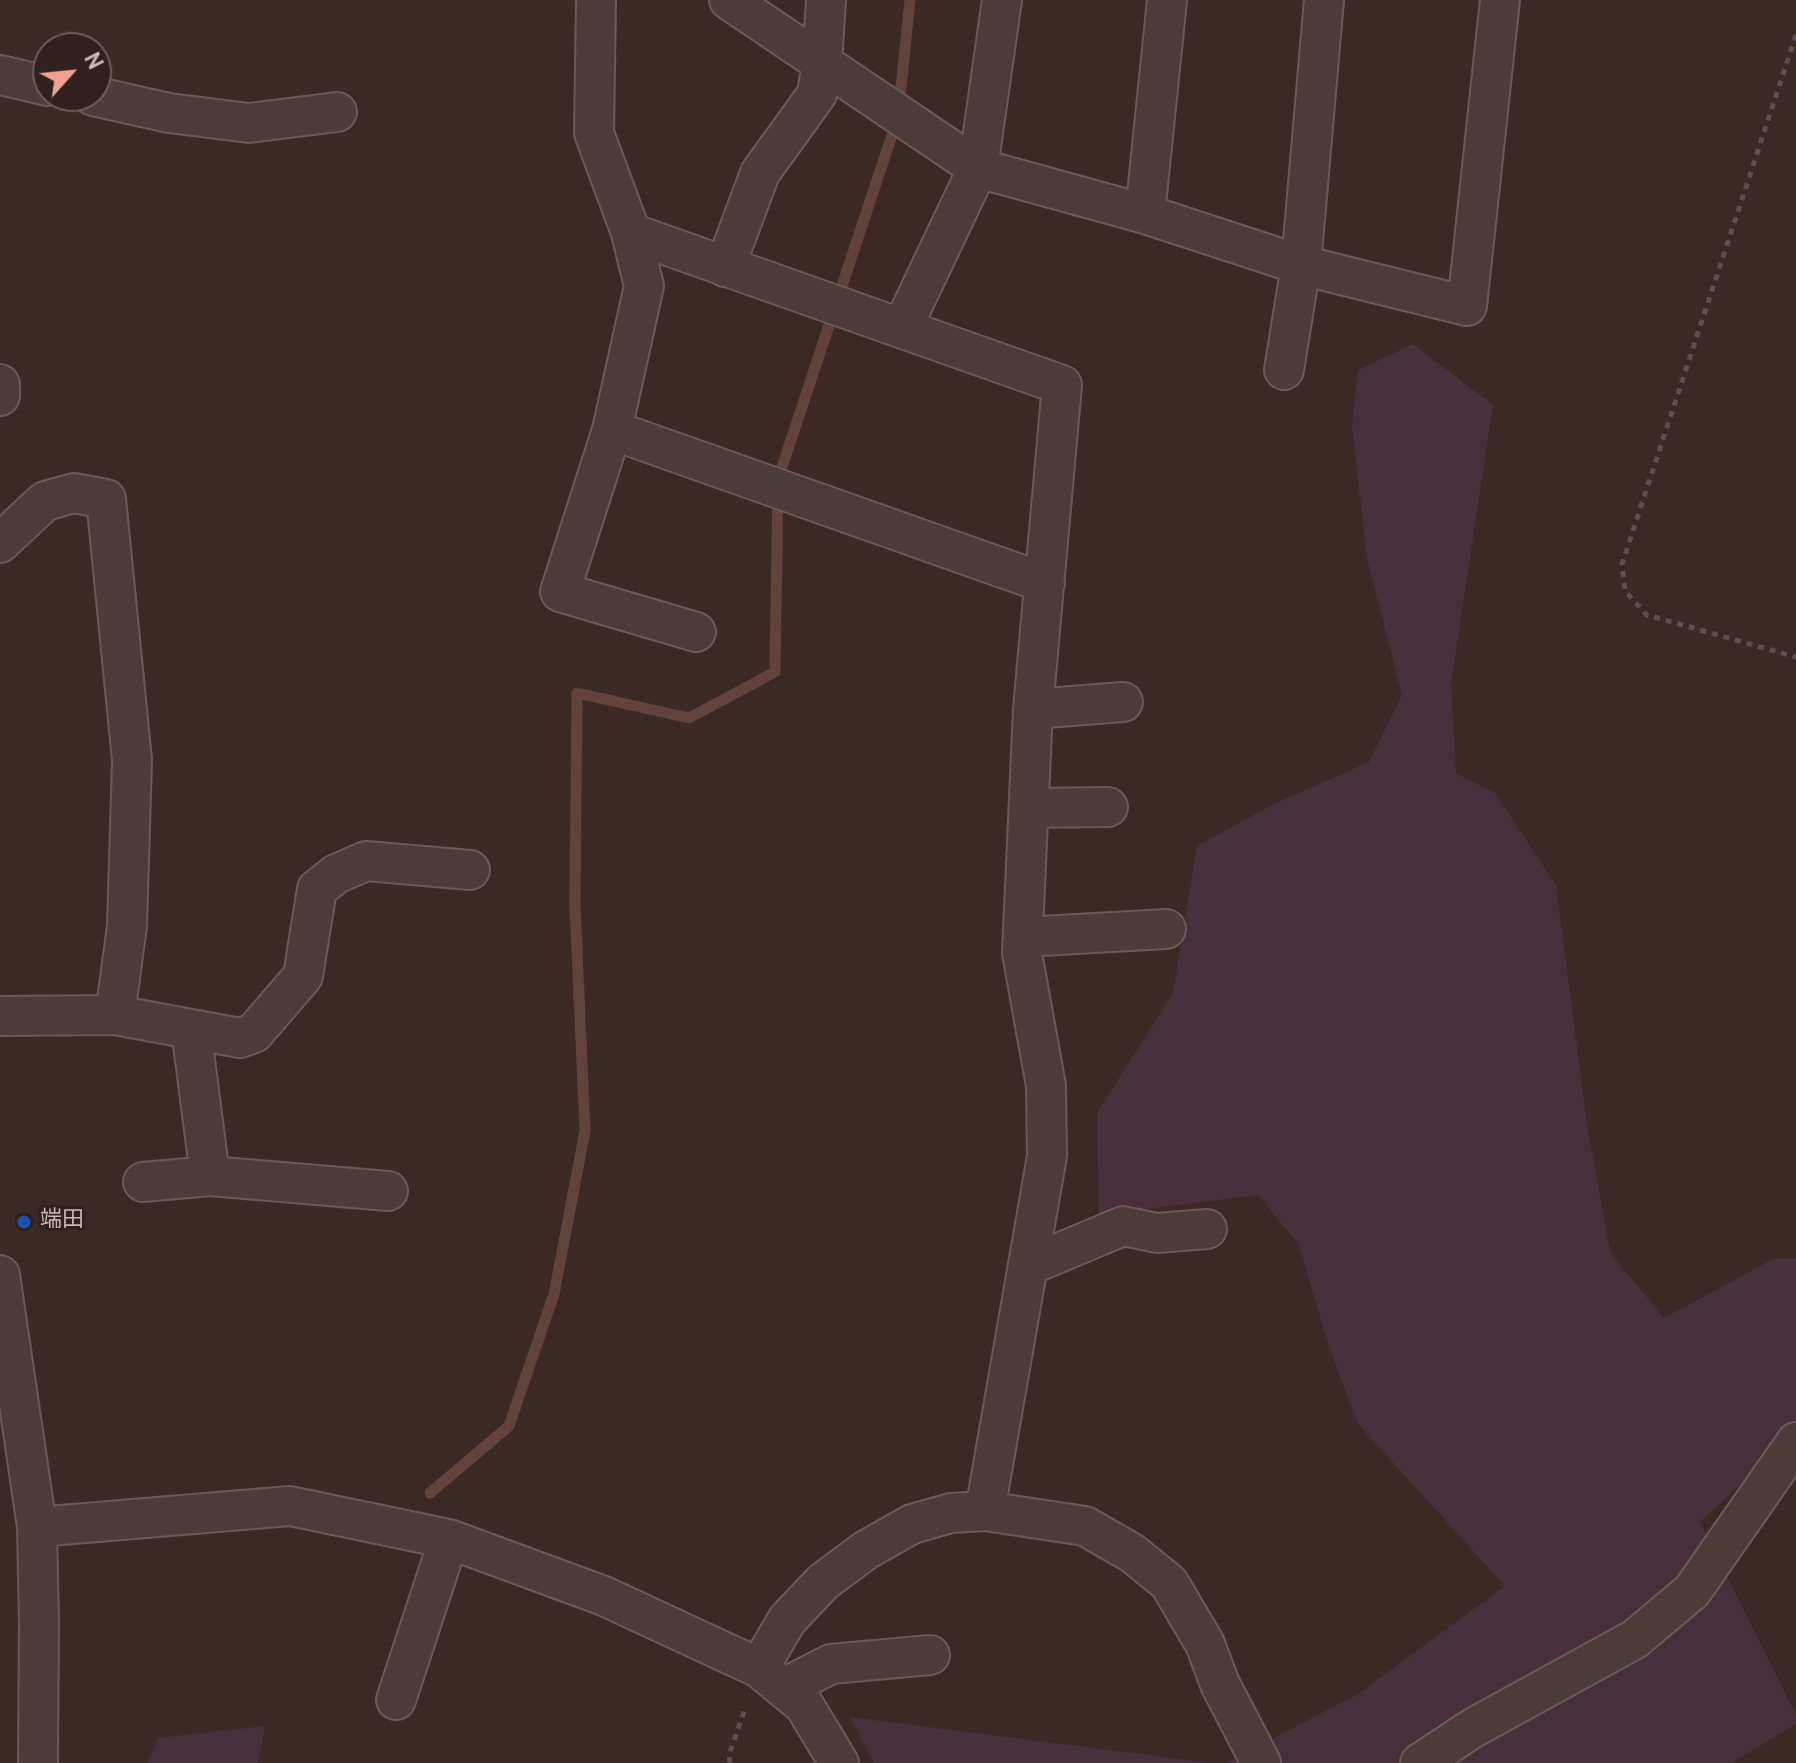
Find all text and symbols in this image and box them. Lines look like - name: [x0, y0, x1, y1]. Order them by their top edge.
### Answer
- north arrow: [32, 32, 112, 112]
- text: N: [76, 49, 108, 75]
- place label: 端田: [40, 1209, 84, 1235]
- marker: 端田: [15, 1213, 33, 1231]

